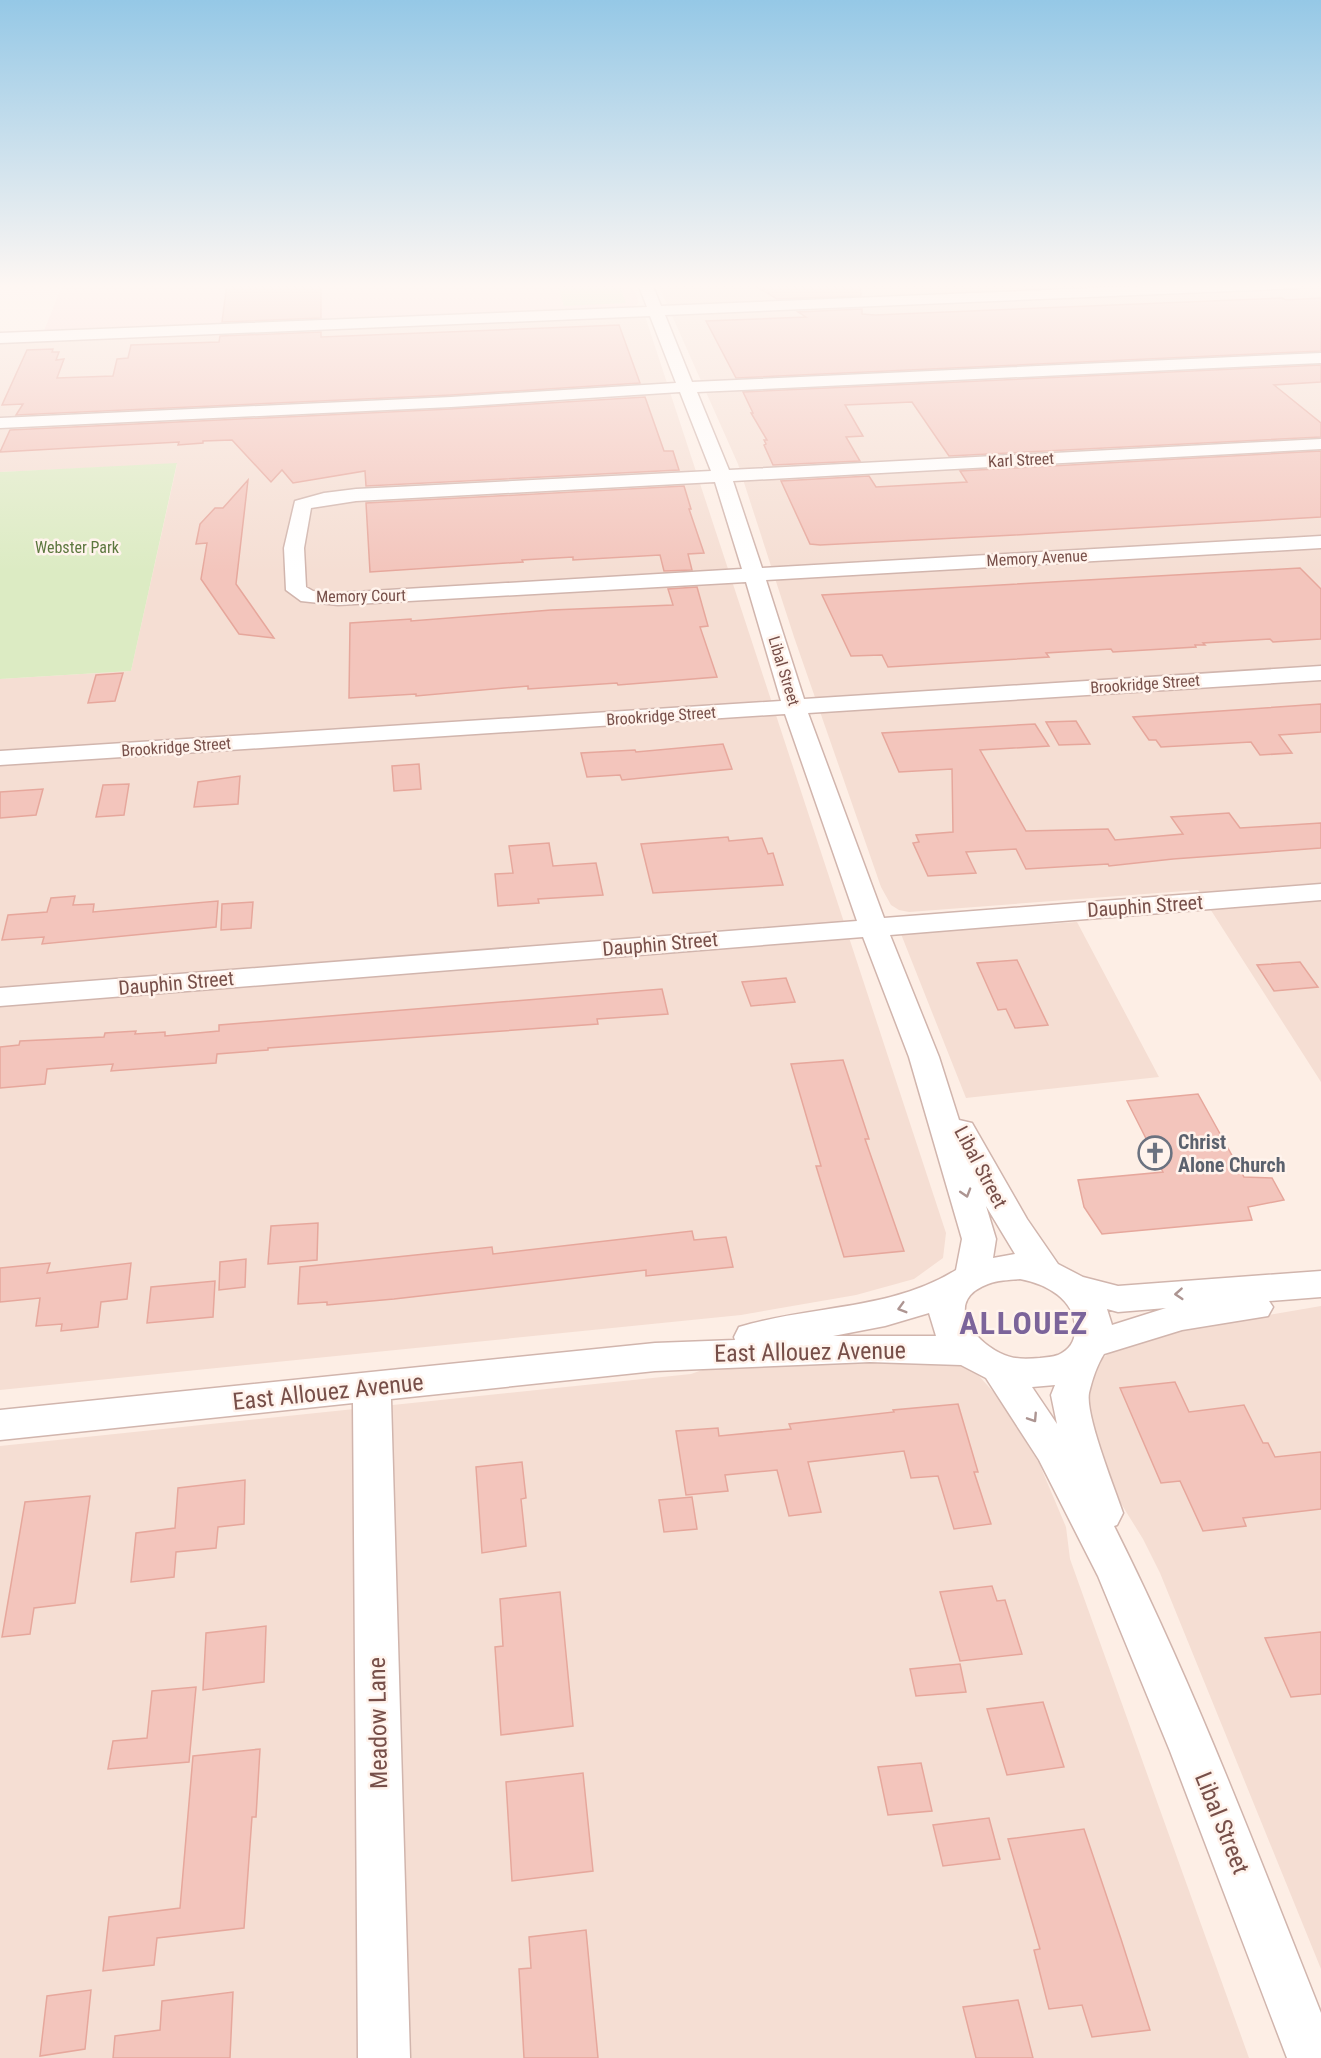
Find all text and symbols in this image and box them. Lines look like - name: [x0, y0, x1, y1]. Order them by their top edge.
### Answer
- street label: Karl Street: [987, 449, 1055, 471]
- park label: Webster Park: [35, 538, 120, 557]
- street label: Memory Avenue: [986, 546, 1088, 570]
- street label: Memory Court: [316, 586, 406, 606]
- street label: Libal Street: [764, 634, 804, 708]
- street label: Brookridge Street: [1090, 671, 1201, 697]
- street label: Brookridge Street: [606, 703, 717, 729]
- street label: Brookridge Street: [121, 734, 232, 760]
- street label: Dauphin Street: [1086, 890, 1204, 922]
- street label: Dauphin Street: [601, 927, 719, 961]
- street label: Dauphin Street: [117, 966, 235, 1000]
- street label: Libal Street: [949, 1122, 1013, 1212]
- place label: Christ Alone Church: [1178, 1130, 1286, 1177]
- church icon: Christ Alone Church: [1137, 1135, 1173, 1171]
- one-way arrow: [959, 1187, 971, 1198]
- one-way arrow: [1174, 1287, 1183, 1300]
- one-way arrow: [897, 1301, 907, 1313]
- district label: ALLOUEZ: [959, 1304, 1089, 1342]
- street label: East Allouez Avenue: [714, 1336, 906, 1368]
- street label: East Allouez Avenue: [231, 1368, 425, 1416]
- one-way arrow: [1026, 1411, 1037, 1422]
- street label: Meadow Lane: [363, 1657, 393, 1789]
- street label: Libal Street: [1189, 1768, 1255, 1878]

